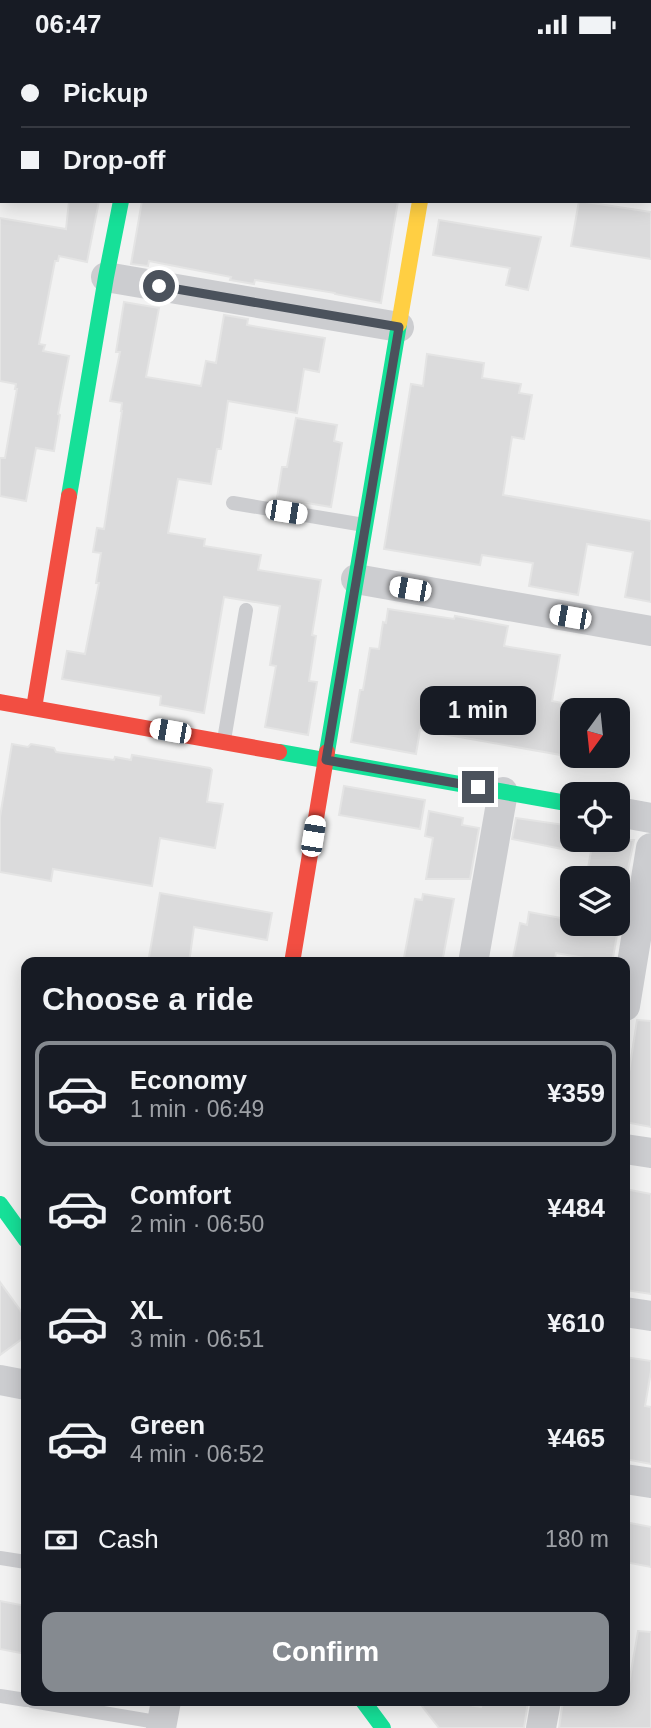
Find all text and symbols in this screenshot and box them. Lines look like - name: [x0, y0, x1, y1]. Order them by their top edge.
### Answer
- text: 06:47: [35, 9, 102, 39]
- text: Pickup: [63, 78, 148, 108]
- text: Drop-off: [63, 145, 166, 175]
- route start: [143, 270, 175, 302]
- car: [264, 498, 309, 526]
- car: [388, 575, 433, 603]
- car: [548, 603, 593, 631]
- callout: 1 min: [420, 685, 536, 735]
- text: 1 min: [448, 697, 508, 723]
- north arrow: [560, 698, 630, 768]
- map controls: [560, 698, 630, 936]
- car: [148, 717, 193, 745]
- route end: [462, 771, 494, 803]
- button: locate: [560, 782, 630, 852]
- car: [300, 814, 327, 858]
- button: layers: [560, 866, 630, 936]
- text: Choose a ride: [42, 981, 254, 1017]
- icon: car: [46, 1062, 109, 1125]
- text: Economy: [130, 1065, 247, 1095]
- text: ¥359: [547, 1078, 605, 1108]
- text: 1 min · 06:49: [130, 1096, 264, 1122]
- icon: car: [46, 1177, 109, 1240]
- text: Comfort: [130, 1180, 231, 1210]
- text: ¥484: [547, 1193, 605, 1223]
- text: 2 min · 06:50: [130, 1211, 264, 1237]
- icon: car: [46, 1292, 109, 1355]
- text: XL: [130, 1295, 163, 1325]
- text: ¥610: [547, 1308, 605, 1338]
- text: 3 min · 06:51: [130, 1326, 264, 1352]
- icon: car: [46, 1407, 109, 1470]
- text: Green: [130, 1410, 205, 1440]
- text: ¥465: [547, 1423, 605, 1453]
- text: 4 min · 06:52: [130, 1441, 264, 1467]
- icon: cash: [42, 1521, 80, 1559]
- text: Cash: [98, 1524, 159, 1554]
- text: 180 m: [545, 1526, 609, 1552]
- button: Confirm: [42, 1612, 609, 1692]

